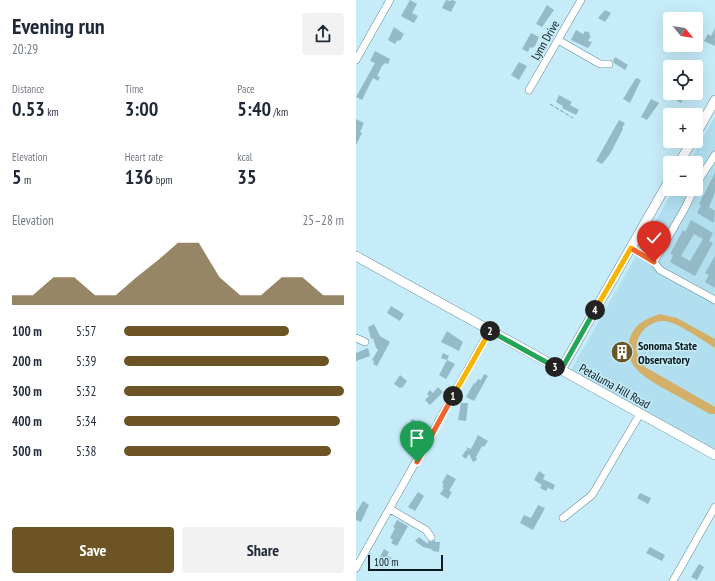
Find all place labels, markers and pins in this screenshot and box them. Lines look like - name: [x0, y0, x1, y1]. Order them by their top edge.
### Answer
- pin: [637, 221, 671, 262]
- pin: 4: [585, 300, 605, 320]
- pin: 2: [480, 321, 500, 341]
- place label: Sonoma State Observatory: [638, 338, 697, 367]
- building icon: Sonoma State Observatory: [609, 339, 635, 365]
- pin: 3: [545, 357, 565, 377]
- pin: 1: [443, 386, 463, 406]
- pin: [400, 421, 434, 462]

